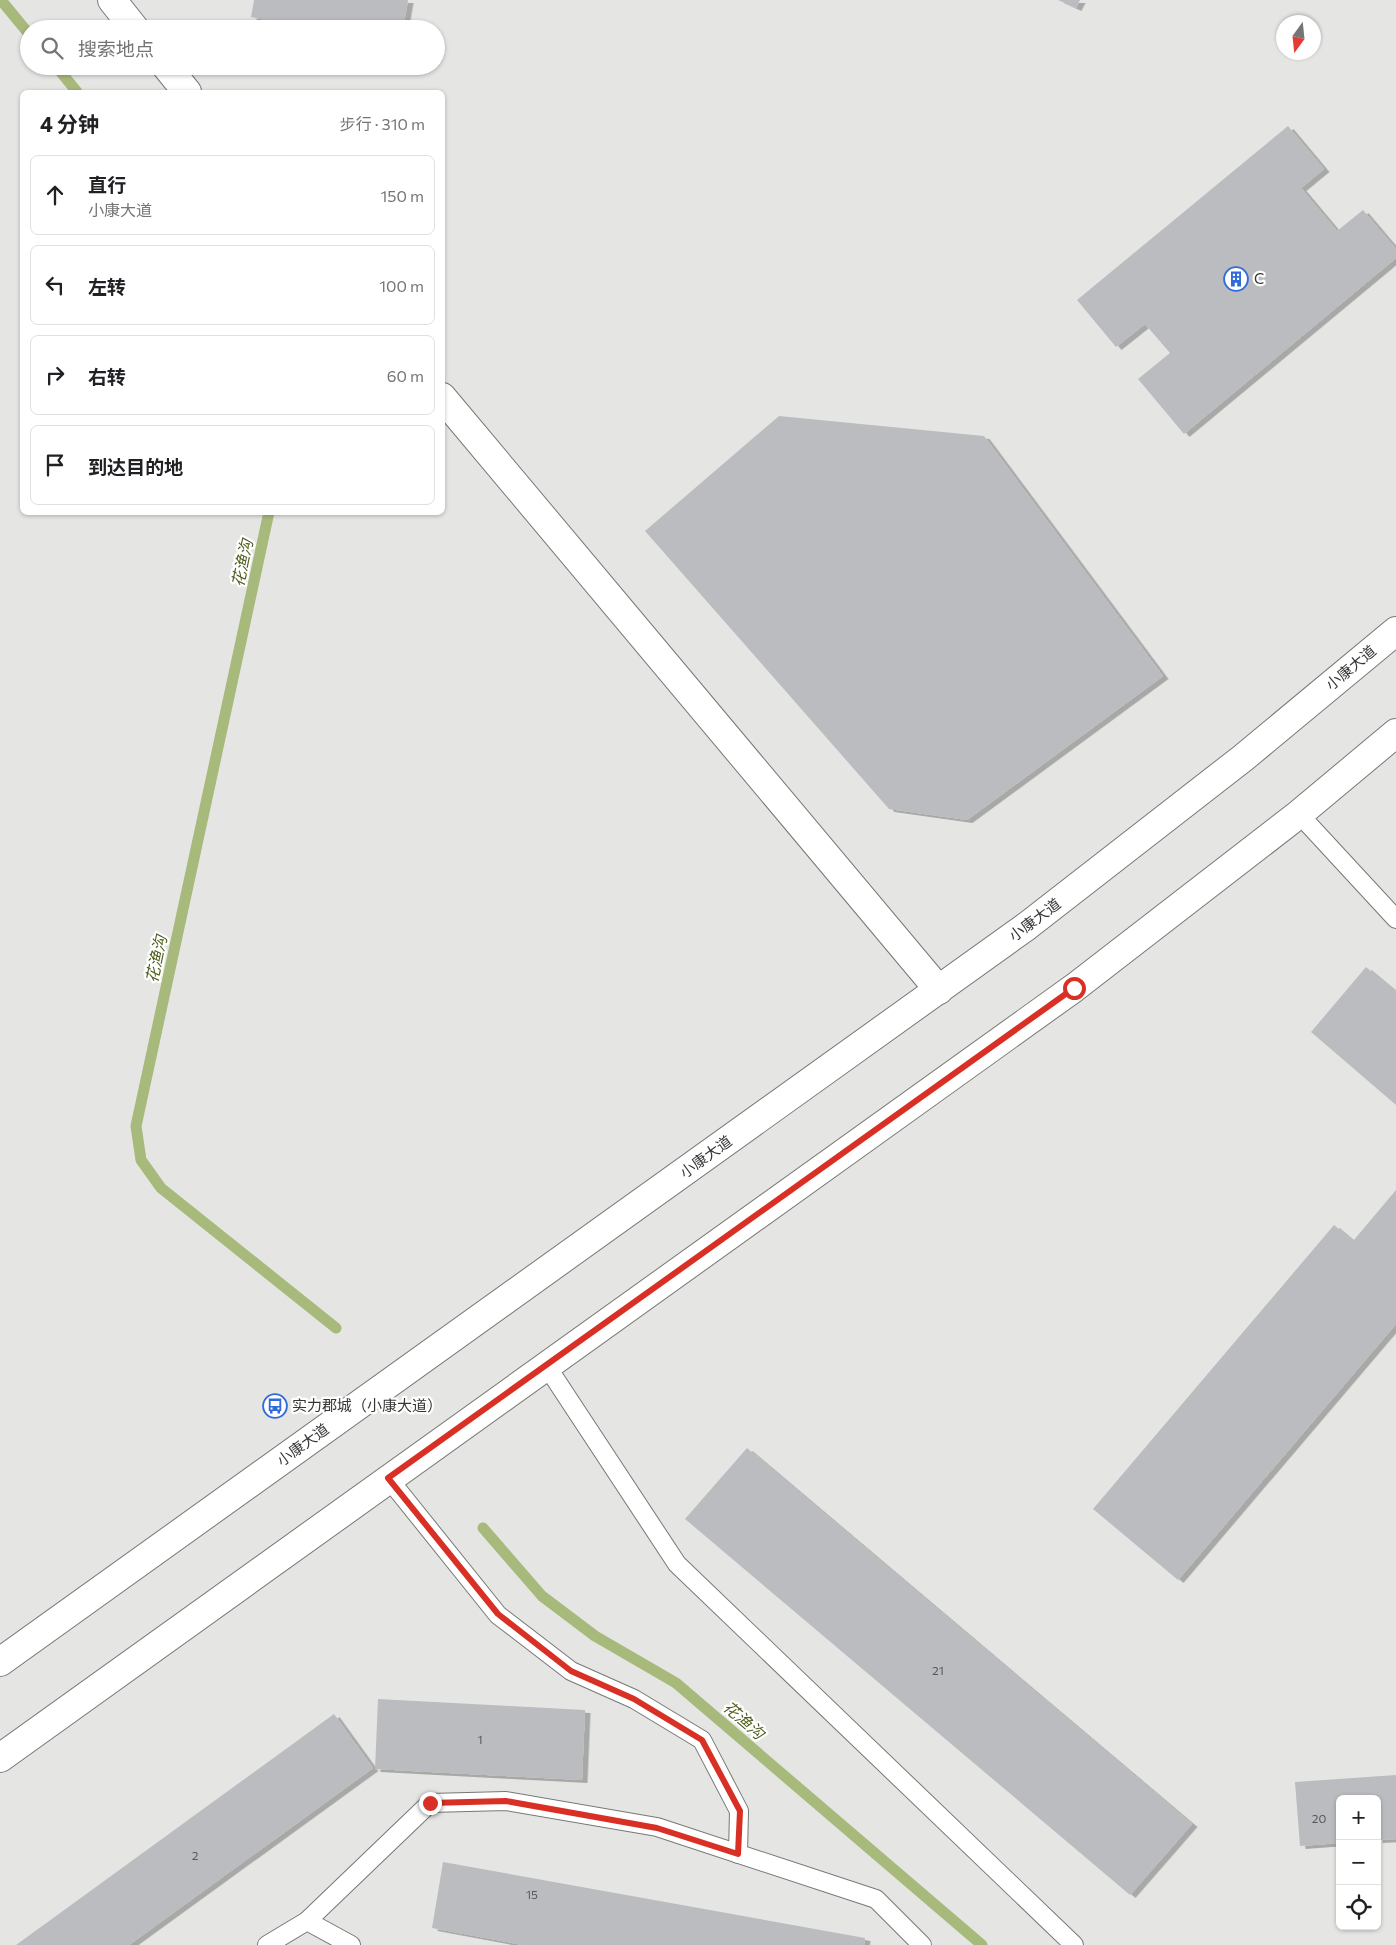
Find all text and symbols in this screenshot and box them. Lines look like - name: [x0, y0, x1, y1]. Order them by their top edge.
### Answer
- north arrow: [1276, 15, 1321, 60]
- search box: [20, 20, 445, 75]
- icon: search: [38, 34, 66, 62]
- text: 搜索地点: [78, 37, 154, 60]
- text: 4 分钟: [40, 111, 99, 136]
- text: 步行 · 310 m: [340, 114, 425, 133]
- text: 直行: [88, 173, 126, 196]
- icon: ahead: [41, 181, 69, 209]
- text: 150 m: [381, 186, 424, 205]
- text: 小康大道: [88, 200, 152, 219]
- building icon: C: [1223, 266, 1249, 292]
- place label: C: [1254, 269, 1264, 287]
- icon: left: [41, 271, 69, 299]
- text: 左转: [88, 275, 126, 298]
- text: 100 m: [379, 276, 424, 295]
- icon: right: [41, 361, 69, 389]
- text: 右转: [88, 365, 126, 388]
- text: 60 m: [387, 366, 424, 385]
- icon: arrive: [41, 451, 69, 479]
- text: 到达目的地: [88, 455, 183, 478]
- water label: 花渔沟: [227, 535, 256, 588]
- street label: 小康大道: [1322, 641, 1379, 693]
- street label: 小康大道: [1005, 894, 1064, 944]
- water label: 花渔沟: [141, 931, 170, 984]
- route start: [1063, 977, 1086, 1000]
- street label: 小康大道: [676, 1131, 735, 1181]
- bus stop icon: 实力郡城（小康大道）: [262, 1393, 288, 1419]
- place label: 实力郡城（小康大道）: [292, 1396, 442, 1414]
- street label: 小康大道: [273, 1419, 332, 1469]
- house number: 21: [932, 1663, 944, 1677]
- water label: 花渔沟: [720, 1697, 770, 1744]
- house number: 1: [477, 1732, 483, 1746]
- route end: [419, 1792, 442, 1815]
- map controls: [1336, 1795, 1381, 1930]
- button: +: [1336, 1795, 1381, 1840]
- house number: 20: [1312, 1811, 1326, 1825]
- button: −: [1336, 1840, 1381, 1885]
- house number: 2: [192, 1848, 199, 1862]
- button: locate: [1336, 1885, 1381, 1930]
- house number: 15: [526, 1887, 538, 1901]

